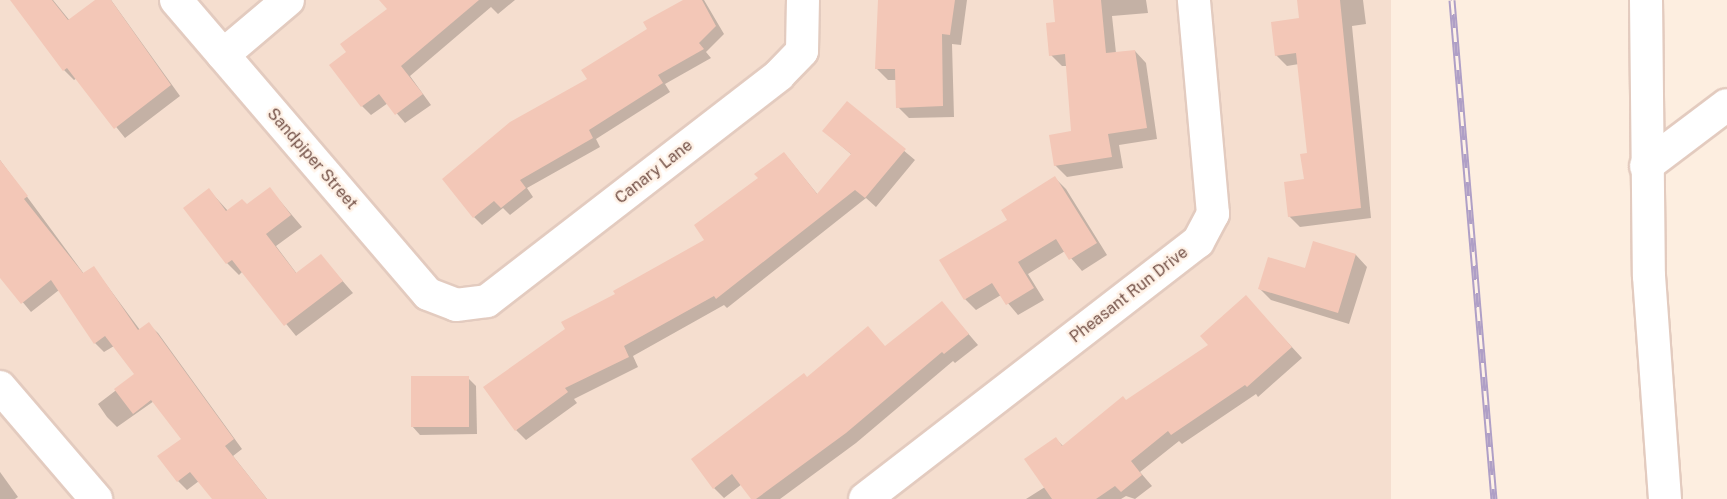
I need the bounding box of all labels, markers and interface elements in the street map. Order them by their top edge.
street label: Sandpiper Street [263,105,361,213]
street label: Canary Lane [612,136,696,208]
street label: Pheasant Run Drive [1066,243,1192,347]

